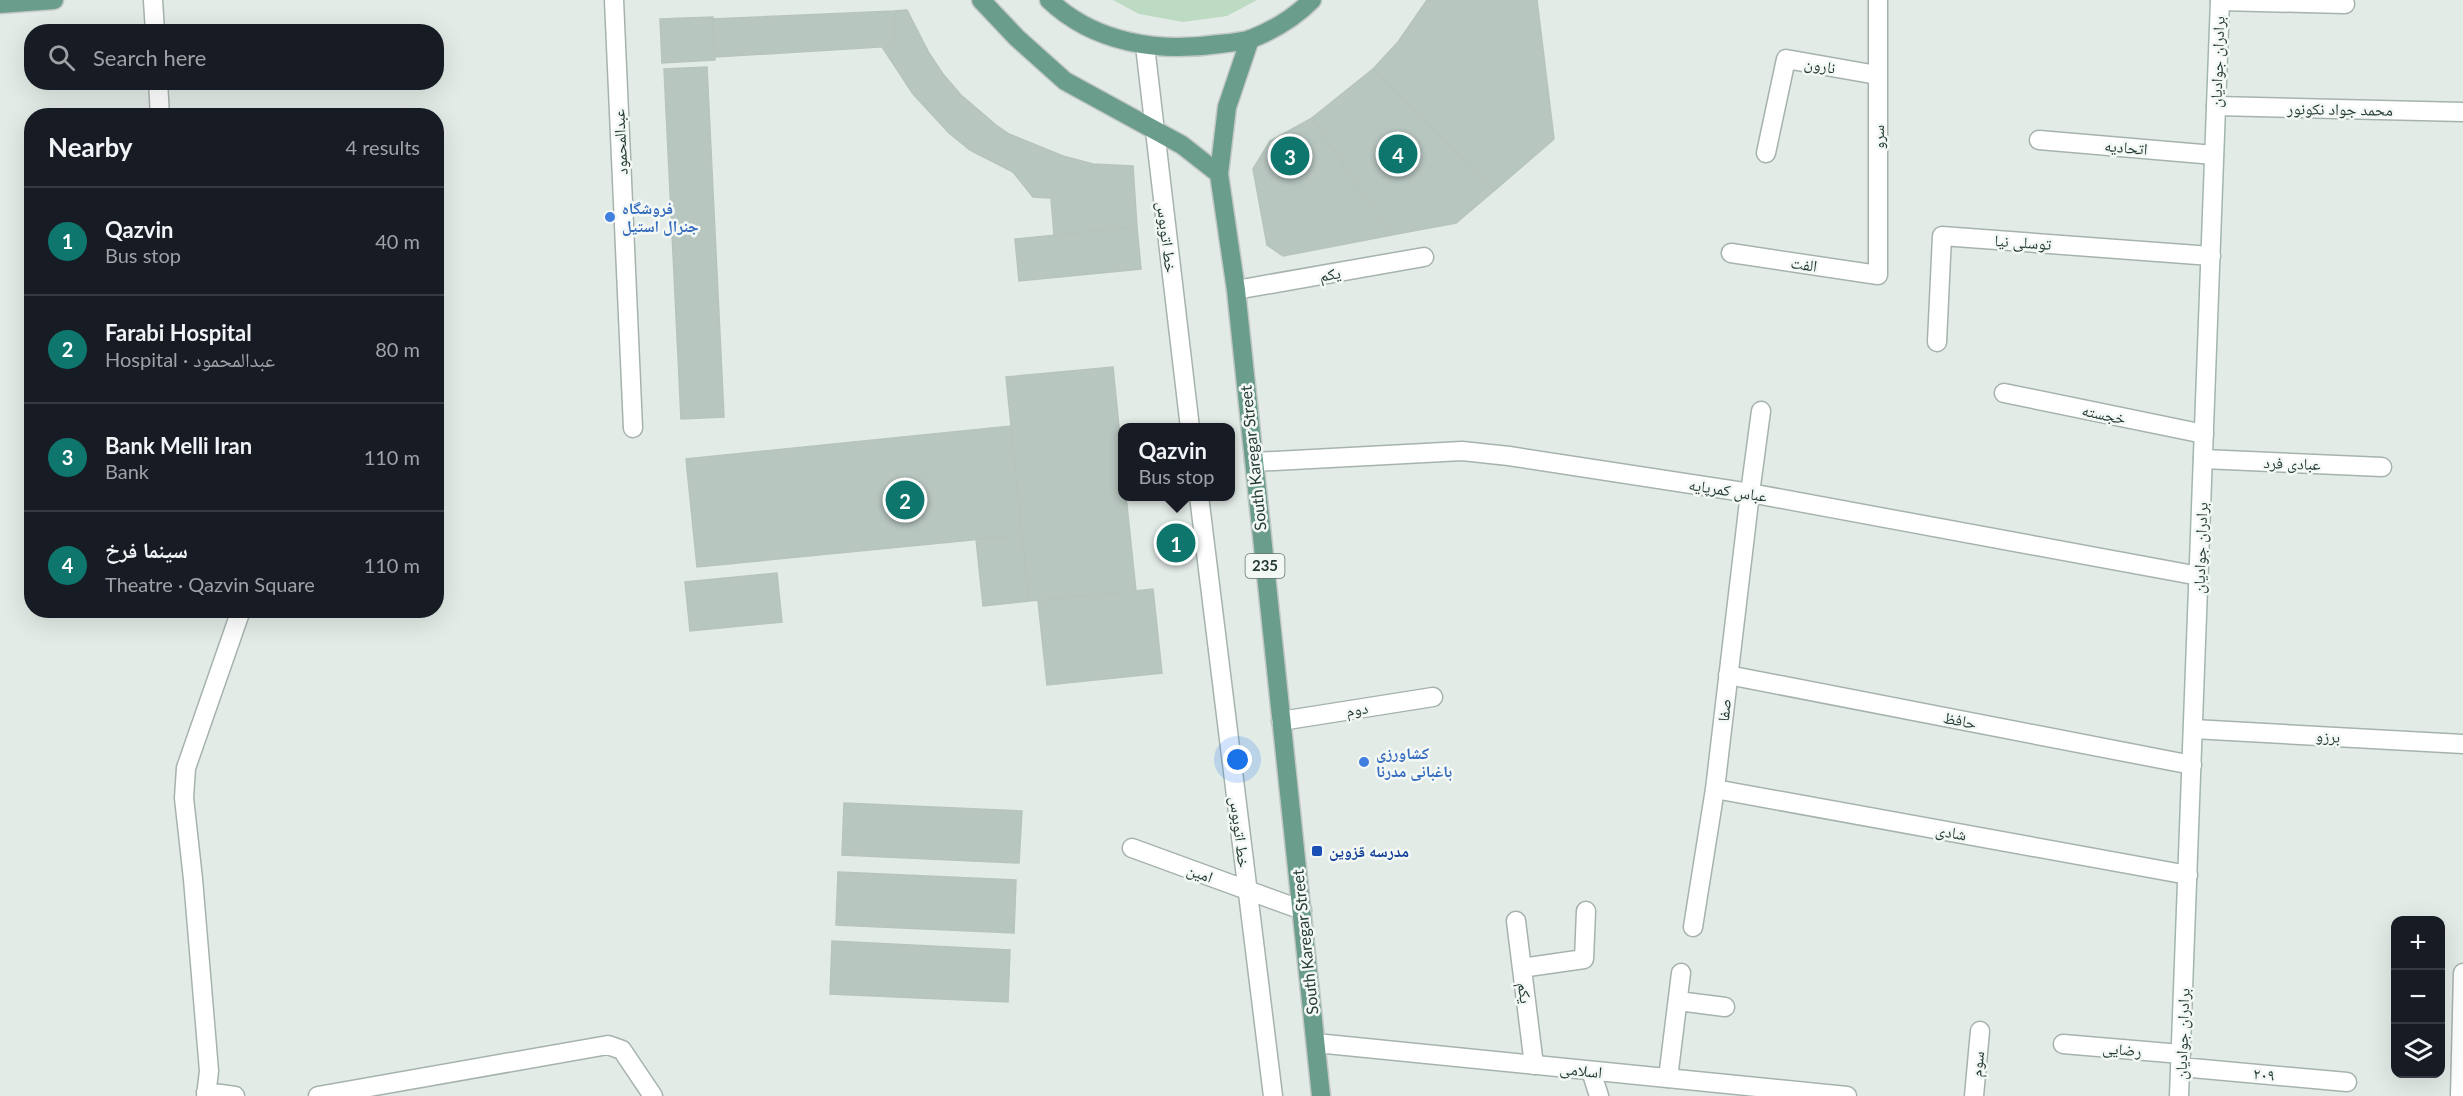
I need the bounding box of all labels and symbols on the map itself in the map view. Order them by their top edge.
street label: برادران جوادیان [2205,16,2230,108]
street label: نارون [1803,52,1837,79]
street label: محمد جواد نکونور [2286,98,2393,120]
street label: عبدالمحمود [608,109,632,175]
street label: سرو [1868,125,1888,149]
pin: 4 [1378,132,1418,176]
pin: 3 [1270,134,1310,178]
street label: اتحادیه [2104,135,2148,158]
place label: فروشگاه جنرال استیل [622,198,699,236]
street label: خط اتوبوس [1152,200,1181,274]
marker: فروشگاه جنرال استیل [603,210,617,224]
street label: توسلی نیا [1994,230,2052,255]
street label: الفت [1790,252,1818,275]
street label: یکم [1318,262,1342,287]
street label: South Karegar Street [1235,384,1270,532]
street label: خجسته [2080,400,2128,428]
street label: عبادی فرد [2263,452,2321,475]
street label: عباس کمرپایه [1687,474,1769,507]
pin: 2 [886,478,924,522]
street label: برادران جوادیان [2188,502,2213,594]
pin: 1 [1156,520,1196,566]
road number: 235 [1246,554,1284,578]
street label: دوم [1345,697,1370,722]
street label: صفا [1713,698,1734,722]
street label: حافظ [1942,707,1978,732]
street label: برزو [2315,725,2341,747]
place label: کشاورزی باغبانی مدرنا [1376,743,1452,781]
your location [1223,745,1252,774]
marker: کشاورزی باغبانی مدرنا [1357,755,1371,769]
street label: خط اتوبوس [1225,795,1254,869]
street label: شادی [1934,819,1968,846]
place label: مدرسه قزوین [1329,841,1409,861]
marker: مدرسه قزوین [1310,844,1324,858]
street label: امین [1184,859,1216,888]
street label: South Karegar Street [1287,868,1322,1016]
street label: یکم [1513,981,1536,1005]
street label: برادران جوادیان [2170,988,2195,1080]
street label: رضایی [2101,1037,2142,1062]
street label: سوم [1966,1050,1989,1078]
street label: اسلامی [1559,1058,1603,1083]
street label: ۲۰۹ [2252,1063,2276,1084]

